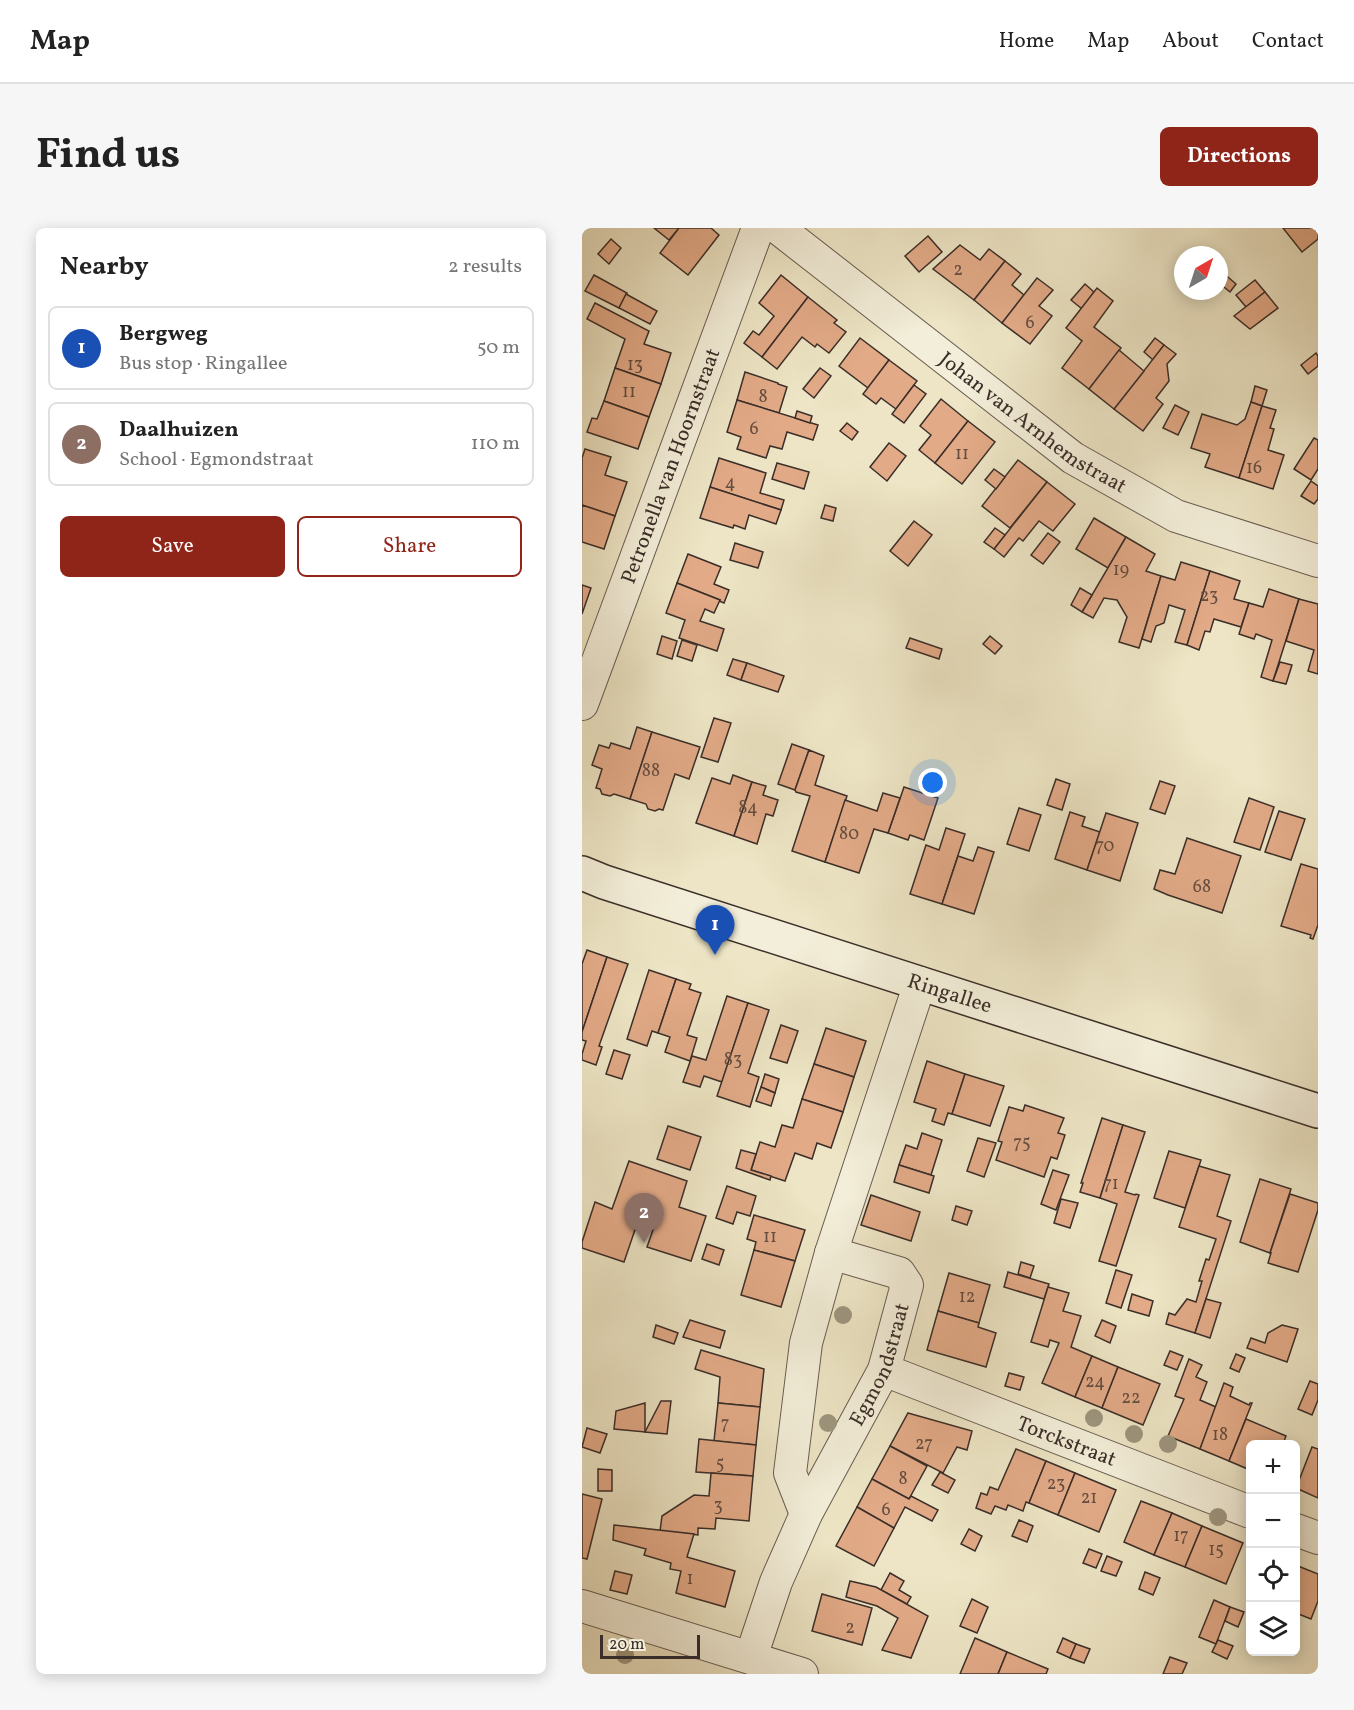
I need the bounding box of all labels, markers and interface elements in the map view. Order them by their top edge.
text: Map [30,22,90,61]
text: Home [999,27,1054,56]
text: Map [1087,27,1129,56]
text: About [1162,27,1219,56]
text: Contact [1252,27,1324,56]
text: Find us [36,127,180,186]
button: Directions [1160,127,1318,186]
north arrow [1174,246,1228,300]
text: Nearby [60,249,149,285]
text: 2 results [448,253,522,281]
house number: 2 [953,258,963,283]
house number: 6 [1025,311,1035,336]
text: Bergweg [119,319,208,350]
text: 1 [77,334,86,362]
text: 50 m [477,334,520,362]
street label: Petronella van Hoornstraat [615,344,728,588]
street label: Johan van Arnhemstraat [932,346,1132,501]
text: Bus stop · Ringallee [119,350,287,378]
house number: 13 [627,353,643,378]
house number: 11 [622,380,636,405]
house number: 8 [758,385,768,410]
text: Daalhuizen [119,415,239,446]
house number: 6 [749,417,759,442]
text: 2 [76,430,87,458]
text: 110 m [471,430,520,458]
house number: 11 [955,442,969,467]
text: School · Egmondstraat [119,446,314,474]
house number: 16 [1246,456,1262,481]
house number: 4 [725,471,735,496]
button: Save [60,516,285,577]
button: Share [297,516,522,577]
house number: 19 [1113,558,1129,583]
house number: 23 [1200,584,1218,609]
house number: 88 [642,759,660,784]
your location [918,768,947,797]
house number: 84 [738,796,758,821]
house number: 80 [839,822,859,847]
house number: 70 [1096,834,1115,859]
house number: 68 [1193,875,1211,900]
pin: 1 [696,906,734,955]
street label: Ringallee [904,967,995,1021]
house number: 83 [724,1048,742,1073]
house number: 75 [1013,1131,1031,1156]
house number: 71 [1103,1172,1119,1197]
pin: 2 [624,1194,664,1243]
house number: 11 [763,1225,777,1250]
house number: 12 [959,1285,975,1310]
street label: Egmondstraat [843,1300,918,1432]
house number: 24 [1085,1370,1105,1395]
house number: 22 [1121,1386,1141,1411]
street label: Torckstraat [1012,1410,1120,1475]
house number: 7 [721,1412,729,1437]
house number: 18 [1212,1423,1228,1448]
house number: 27 [915,1432,933,1457]
map controls [1246,1440,1300,1656]
button: + [1246,1440,1300,1494]
house number: 5 [716,1452,724,1477]
house number: 8 [898,1467,908,1492]
house number: 23 [1047,1472,1065,1497]
house number: 21 [1081,1486,1097,1511]
house number: 3 [713,1494,723,1519]
button: − [1246,1494,1300,1548]
house number: 6 [881,1498,891,1523]
house number: 17 [1173,1524,1189,1549]
house number: 15 [1208,1538,1224,1563]
button: locate [1246,1548,1300,1602]
house number: 1 [687,1567,693,1592]
button: layers [1246,1602,1300,1656]
house number: 2 [845,1616,855,1641]
scale bar [600,1632,700,1660]
text: 20 m [609,1634,644,1656]

